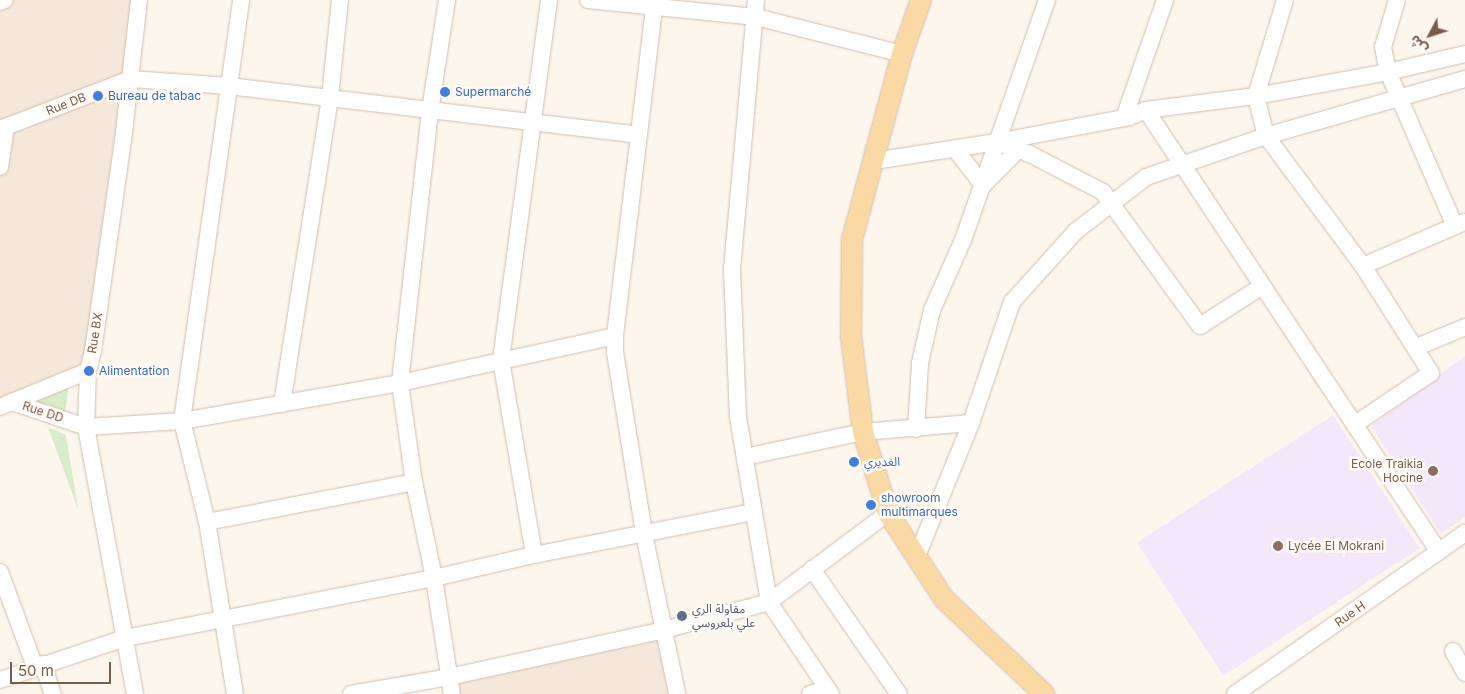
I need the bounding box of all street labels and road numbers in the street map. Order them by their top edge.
street label: Rue DB [44,90,88,118]
street label: Rue BX [85,312,105,354]
street label: Rue DD [21,399,65,425]
street label: Rue H [1332,598,1368,630]

